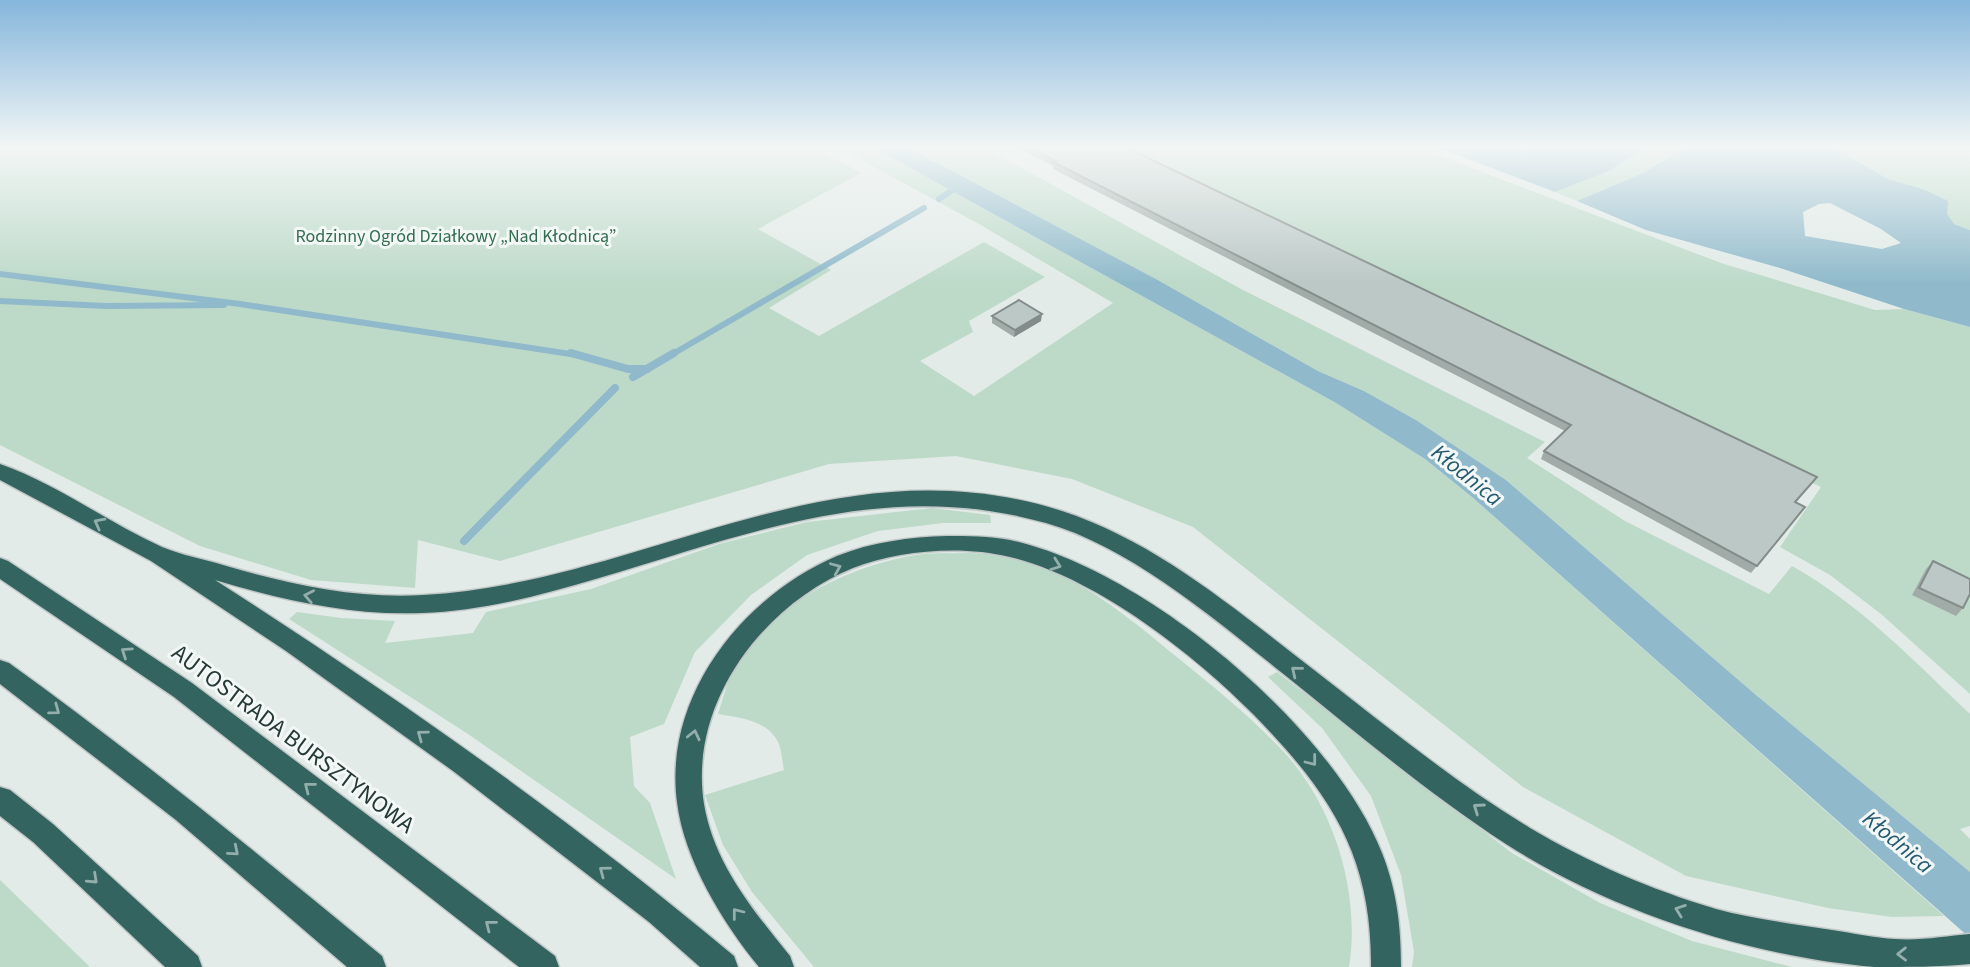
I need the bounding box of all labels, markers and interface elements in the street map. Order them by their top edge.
park label: Rodzinny Ogród Działkowy „Nad Kłodnicą” [296,224,616,249]
water label: Kłodnica [1424,436,1510,514]
one-way arrow [93,518,106,531]
one-way arrow [1050,557,1062,571]
one-way arrow [828,562,841,576]
one-way arrow [303,589,315,604]
street label: AUTOSTRADA BURSZTYNOWA [164,636,422,842]
one-way arrow [121,648,134,660]
one-way arrow [1292,667,1305,679]
one-way arrow [47,702,60,714]
one-way arrow [686,729,701,741]
one-way arrow [417,731,430,743]
one-way arrow [1303,754,1316,766]
one-way arrow [304,782,317,795]
water label: Kłodnica [1856,803,1940,881]
one-way arrow [1473,804,1486,816]
one-way arrow [225,843,238,855]
one-way arrow [599,866,612,879]
one-way arrow [85,871,98,884]
one-way arrow [1674,905,1686,919]
one-way arrow [733,909,745,922]
one-way arrow [485,921,497,934]
one-way arrow [1896,946,1907,962]

